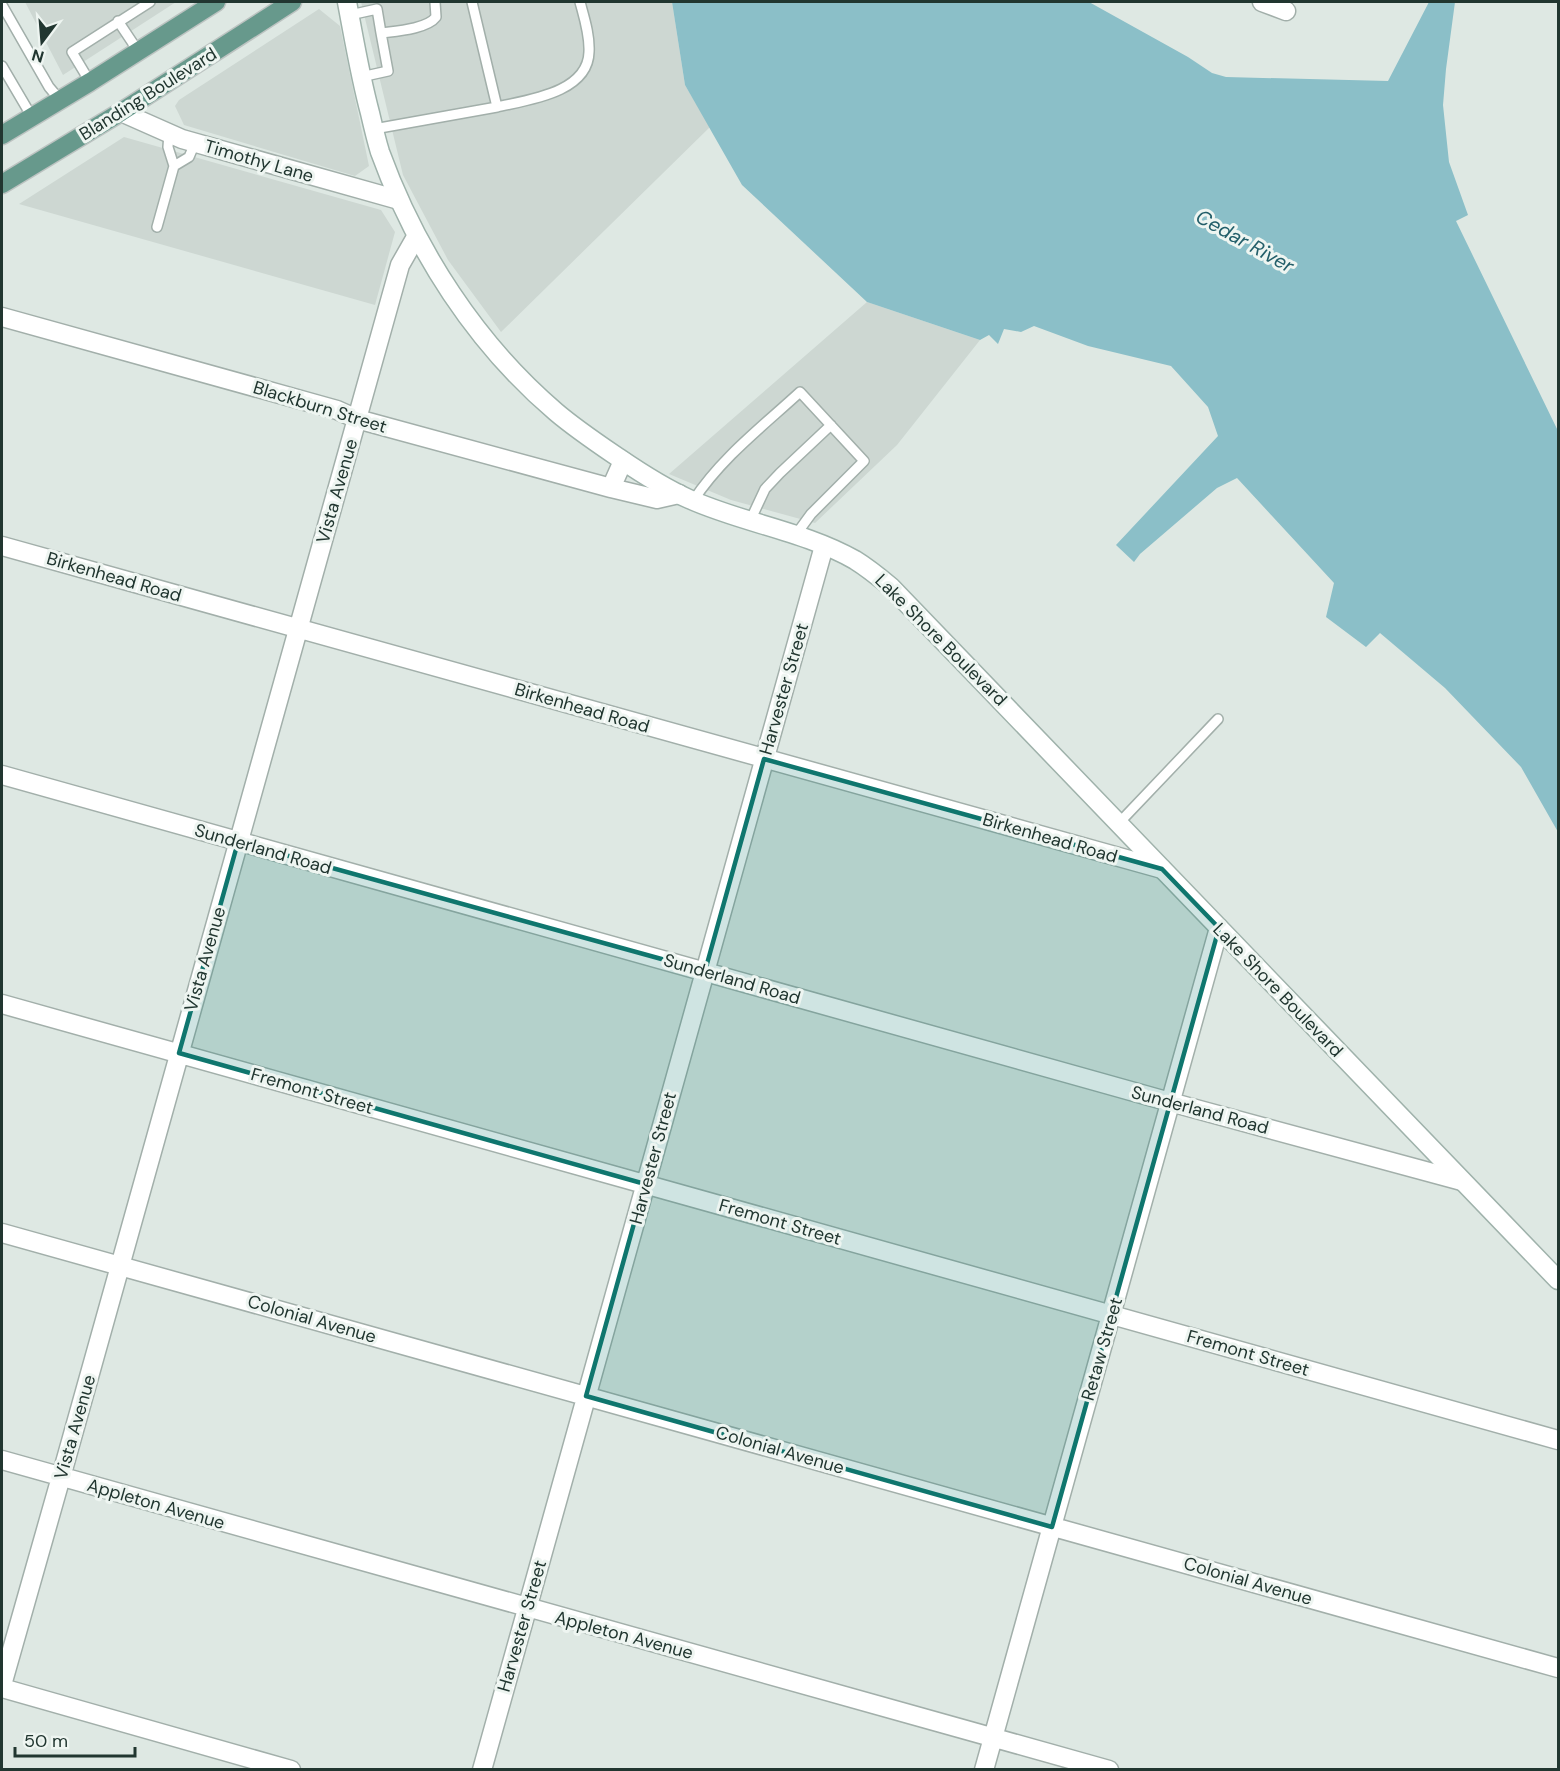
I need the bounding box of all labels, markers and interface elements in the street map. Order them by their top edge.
north arrow [12,12,72,72]
street label: Blanding Boulevard [75,42,221,146]
text: N [29,44,47,68]
street label: Timothy Lane [202,134,316,188]
water label: Cedar River [1191,203,1299,279]
street label: Blackburn Street [250,375,390,439]
street label: Vista Avenue [311,436,363,546]
street label: Birkenhead Road [44,546,184,608]
street label: Lake Shore Boulevard [870,569,1012,711]
street label: Harvester Street [754,620,814,758]
street label: Birkenhead Road [512,677,652,739]
street label: Birkenhead Road [980,807,1120,869]
street label: Sunderland Road [192,818,334,880]
street label: Vista Avenue [179,904,231,1014]
street label: Lake Shore Boulevard [1208,918,1348,1062]
street label: Sunderland Road [661,948,803,1010]
street label: Fremont Street [248,1062,376,1120]
street label: Sunderland Road [1129,1080,1271,1140]
street label: Harvester Street [624,1089,682,1227]
street label: Fremont Street [716,1193,844,1251]
street label: Colonial Avenue [245,1289,379,1349]
street label: Retaw Street [1076,1295,1128,1403]
street label: Fremont Street [1184,1324,1312,1382]
street label: Vista Avenue [49,1372,101,1482]
street label: Colonial Avenue [713,1420,847,1480]
street label: Appleton Avenue [84,1473,228,1535]
street label: Colonial Avenue [1181,1551,1315,1611]
street label: Harvester Street [492,1557,552,1695]
street label: Appleton Avenue [552,1605,696,1665]
scale bar [15,1720,135,1758]
text: 50 m [24,1729,68,1753]

